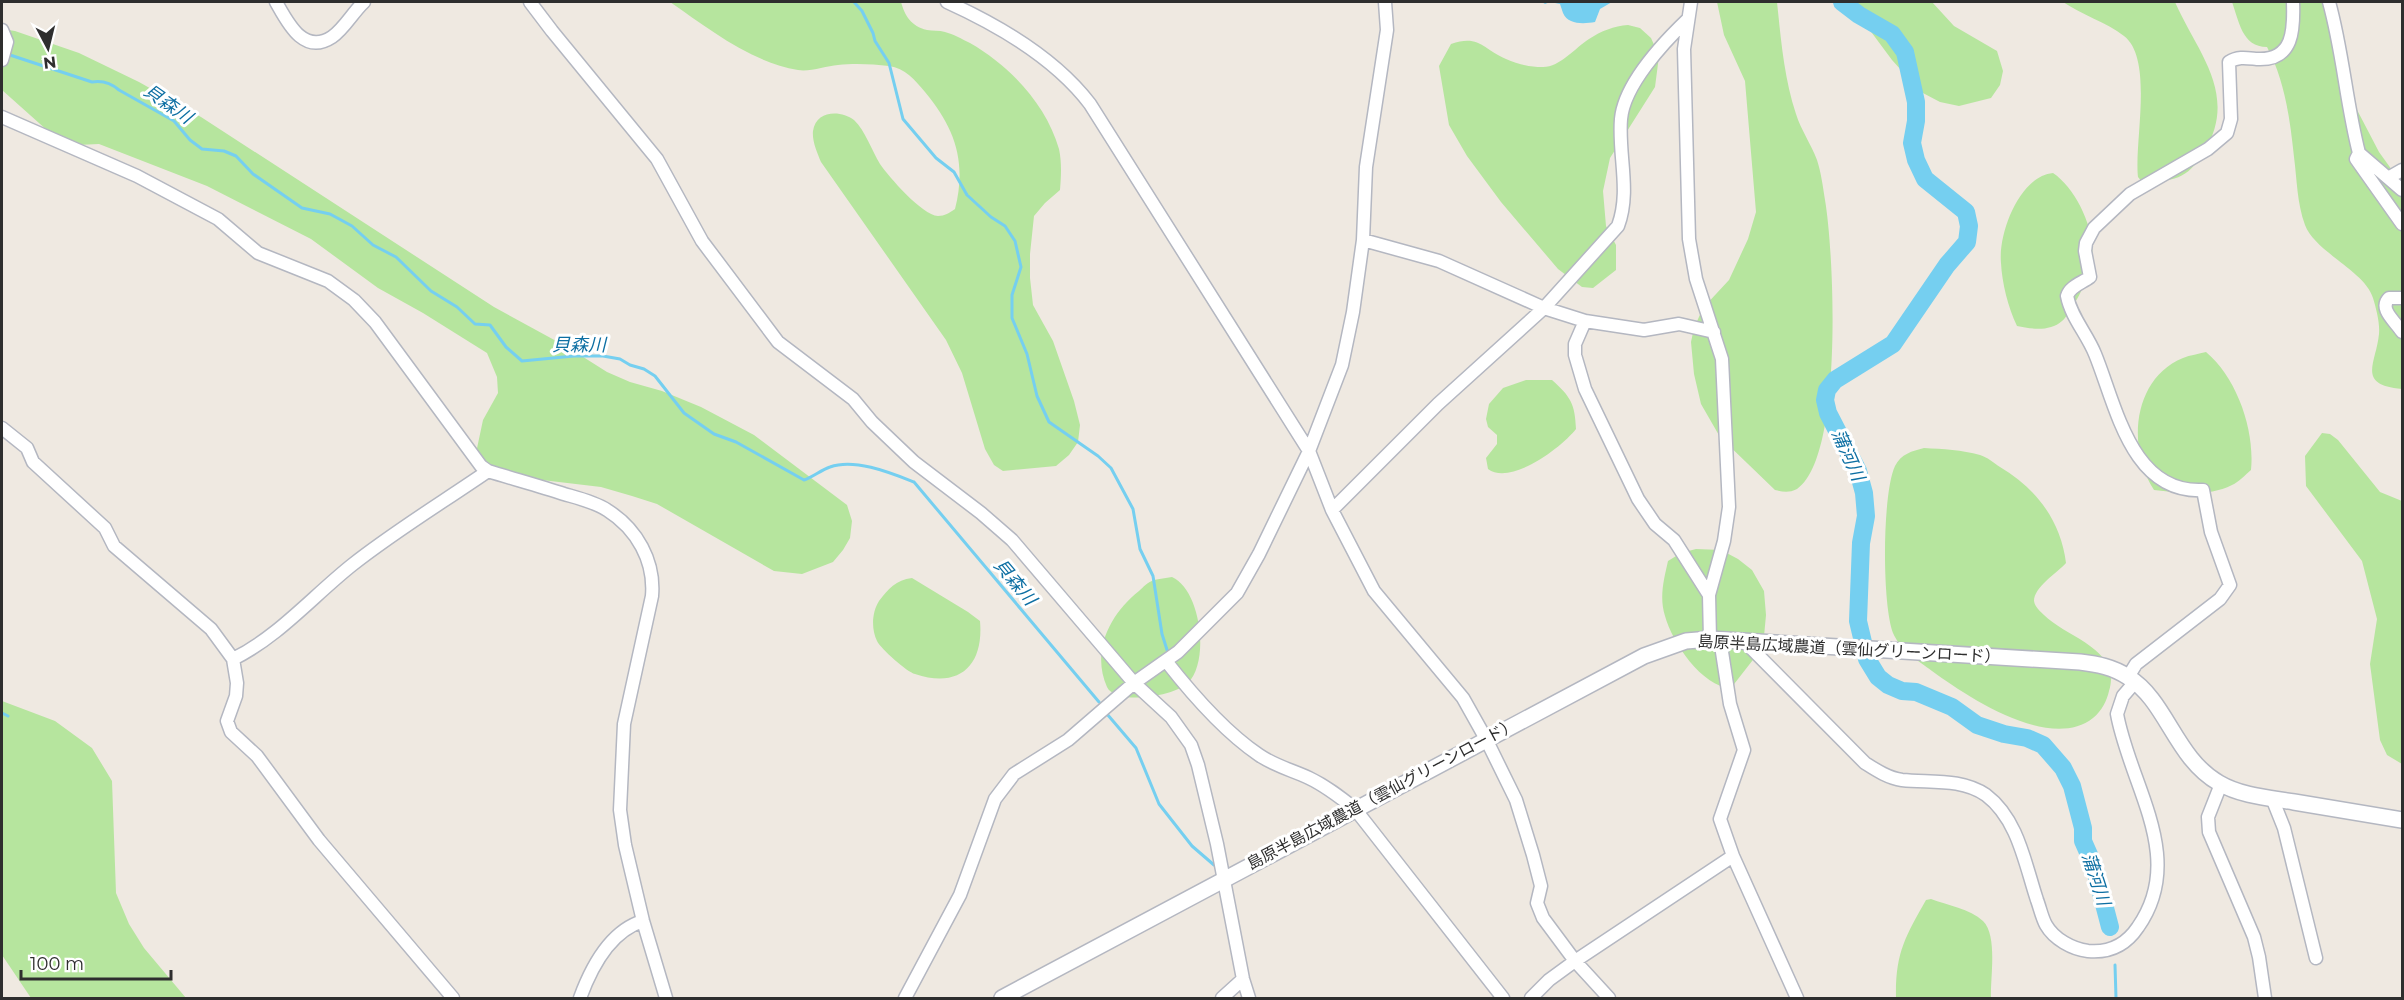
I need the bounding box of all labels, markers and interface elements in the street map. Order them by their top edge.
north arrow [18,18,78,78]
text: N [42,52,57,73]
water label: 貝森川 [140,80,198,130]
water label: 貝森川 [552,334,608,356]
water label: 蒲河川 [1827,426,1870,486]
water label: 貝森川 [989,554,1042,611]
street label: 島原半島広域農道（雲仙グリーンロード） [1697,632,2001,666]
street label: 島原半島広域農道（雲仙グリーンロード） [1244,714,1520,874]
water label: 蒲河川 [2077,850,2115,910]
scale bar [21,943,171,981]
text: 100 m [30,953,84,975]

